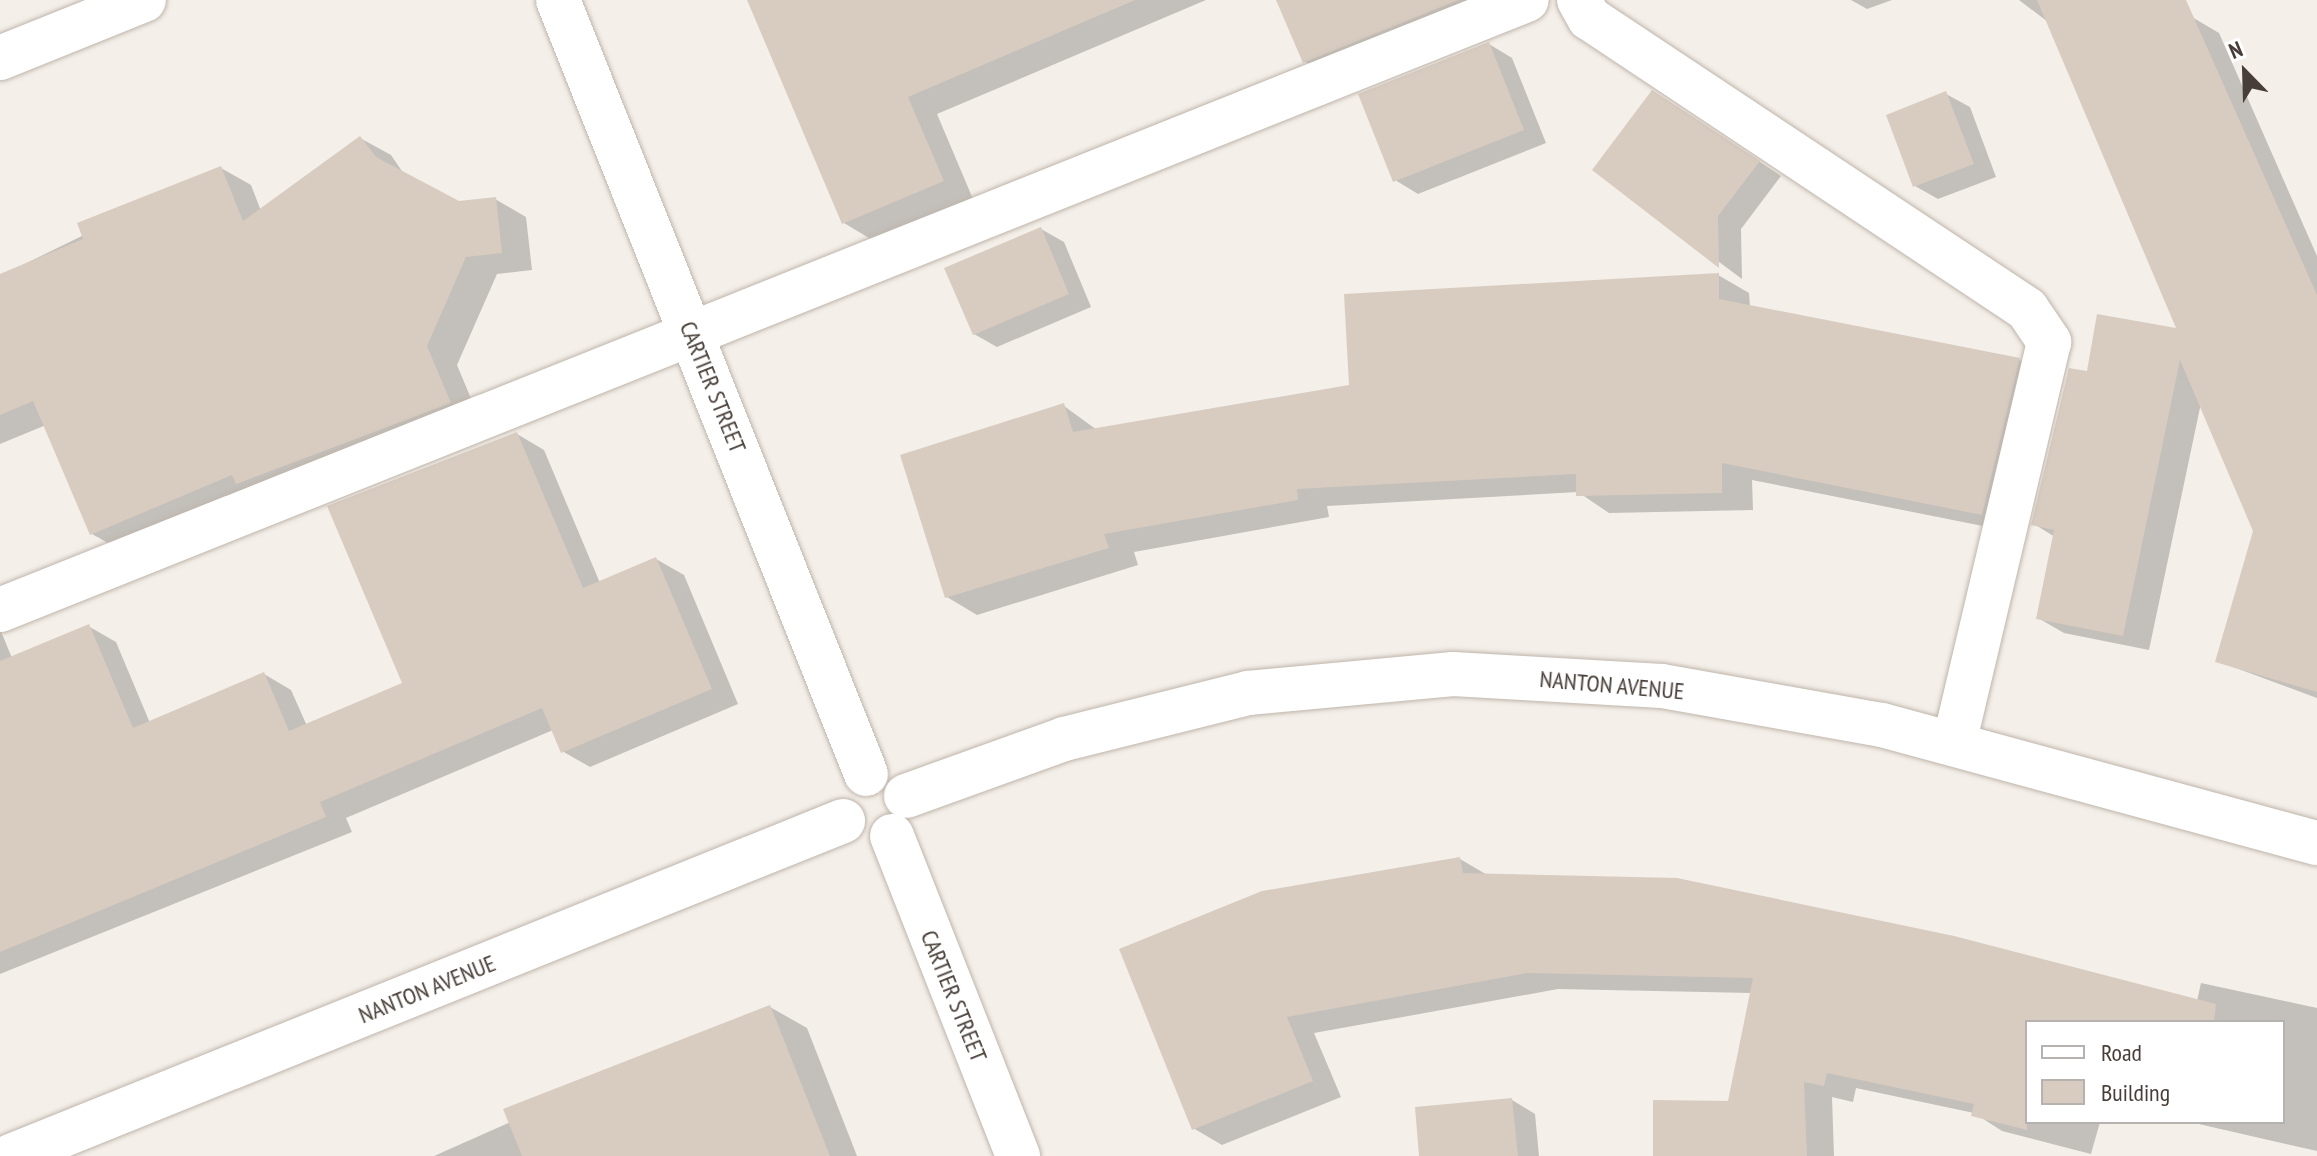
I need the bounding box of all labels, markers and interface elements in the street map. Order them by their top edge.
north arrow [2205,32,2285,112]
text: N [2225,35,2247,65]
street label: CARTIER STREET [674,317,752,457]
street label: NANTON AVENUE [1538,664,1686,706]
street label: CARTIER STREET [915,926,993,1066]
street label: NANTON AVENUE [354,948,500,1030]
legend [2025,1020,2285,1124]
text: Road [2101,1037,2142,1068]
text: Building [2101,1077,2170,1108]

